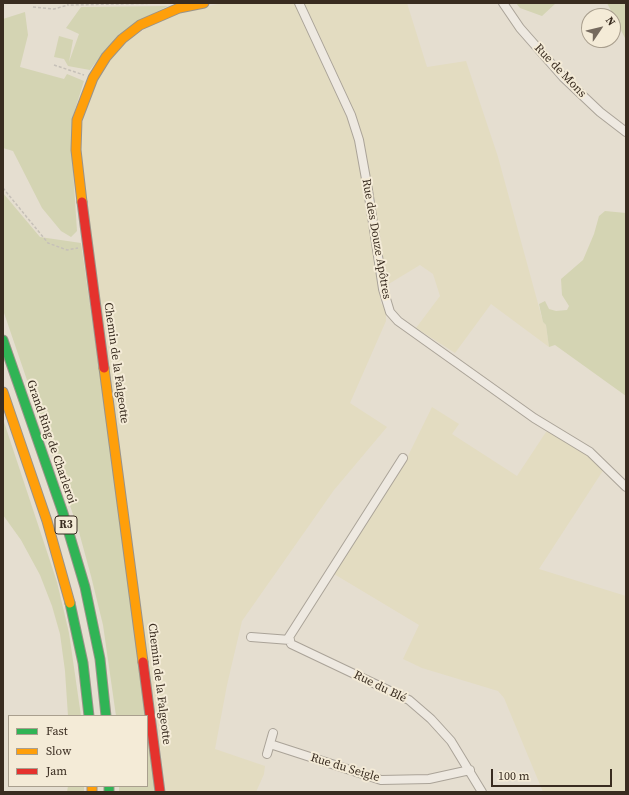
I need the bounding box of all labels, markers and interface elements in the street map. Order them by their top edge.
north arrow [581,8,621,48]
text: N [602,14,619,29]
street label: Rue de Mons [531,41,589,101]
street label: Rue des Douze Apôtres [358,178,394,300]
street label: Chemin de la Falgeotte [100,302,132,424]
street label: Grand Ring de Charleroi [23,378,79,506]
road number: R3 [55,516,77,534]
street label: Chemin de la Falgeotte [144,622,174,746]
street label: Rue du Blé [351,668,409,706]
legend [8,715,148,787]
text: Fast [46,723,68,739]
text: Slow [46,743,71,759]
street label: Rue du Seigle [309,751,381,785]
scale bar [493,761,614,787]
text: Jam [46,763,67,779]
text: 100 m [498,768,530,784]

